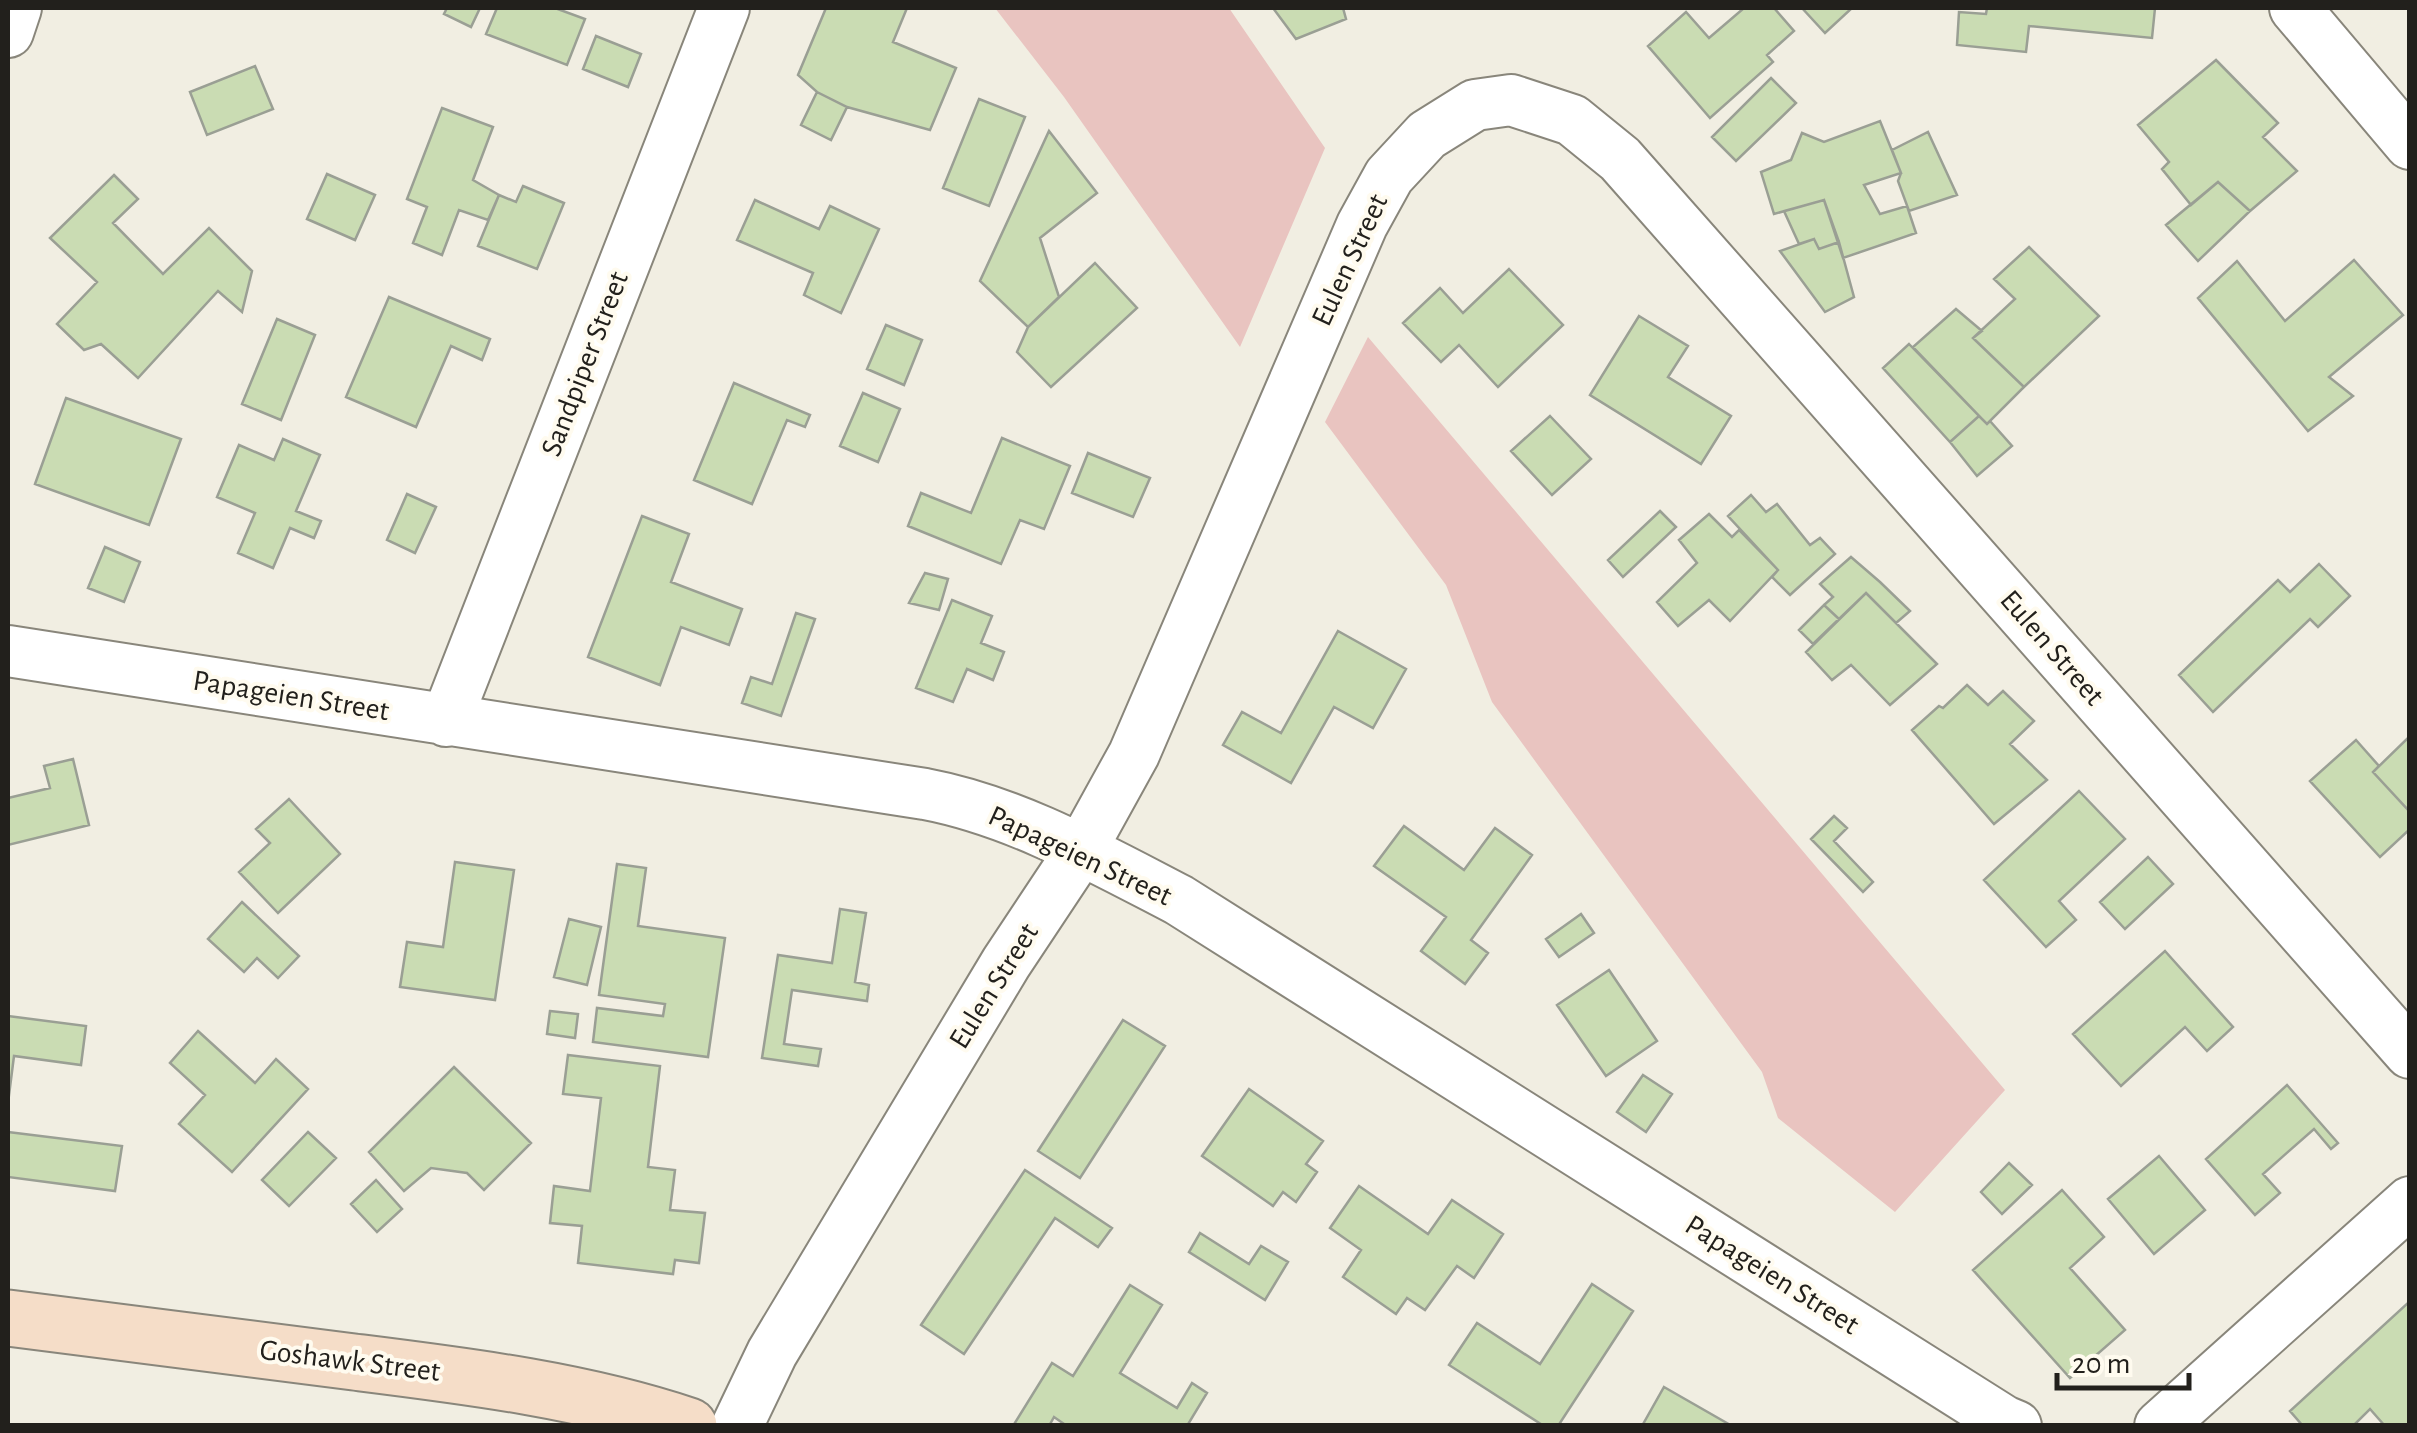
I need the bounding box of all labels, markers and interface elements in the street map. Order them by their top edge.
street label: Eulen Street [1307,189,1394,330]
street label: Sandpiper Street [536,267,634,460]
street label: Eulen Street [1994,585,2110,712]
street label: Papageien Street [191,666,392,726]
street label: Papageien Street [984,800,1177,912]
street label: Eulen Street [944,918,1044,1054]
street label: Papageien Street [1680,1210,1864,1341]
scale bar [2057,1328,2190,1390]
street label: Goshawk Street [258,1335,442,1387]
text: 20 m [2072,1349,2130,1379]

